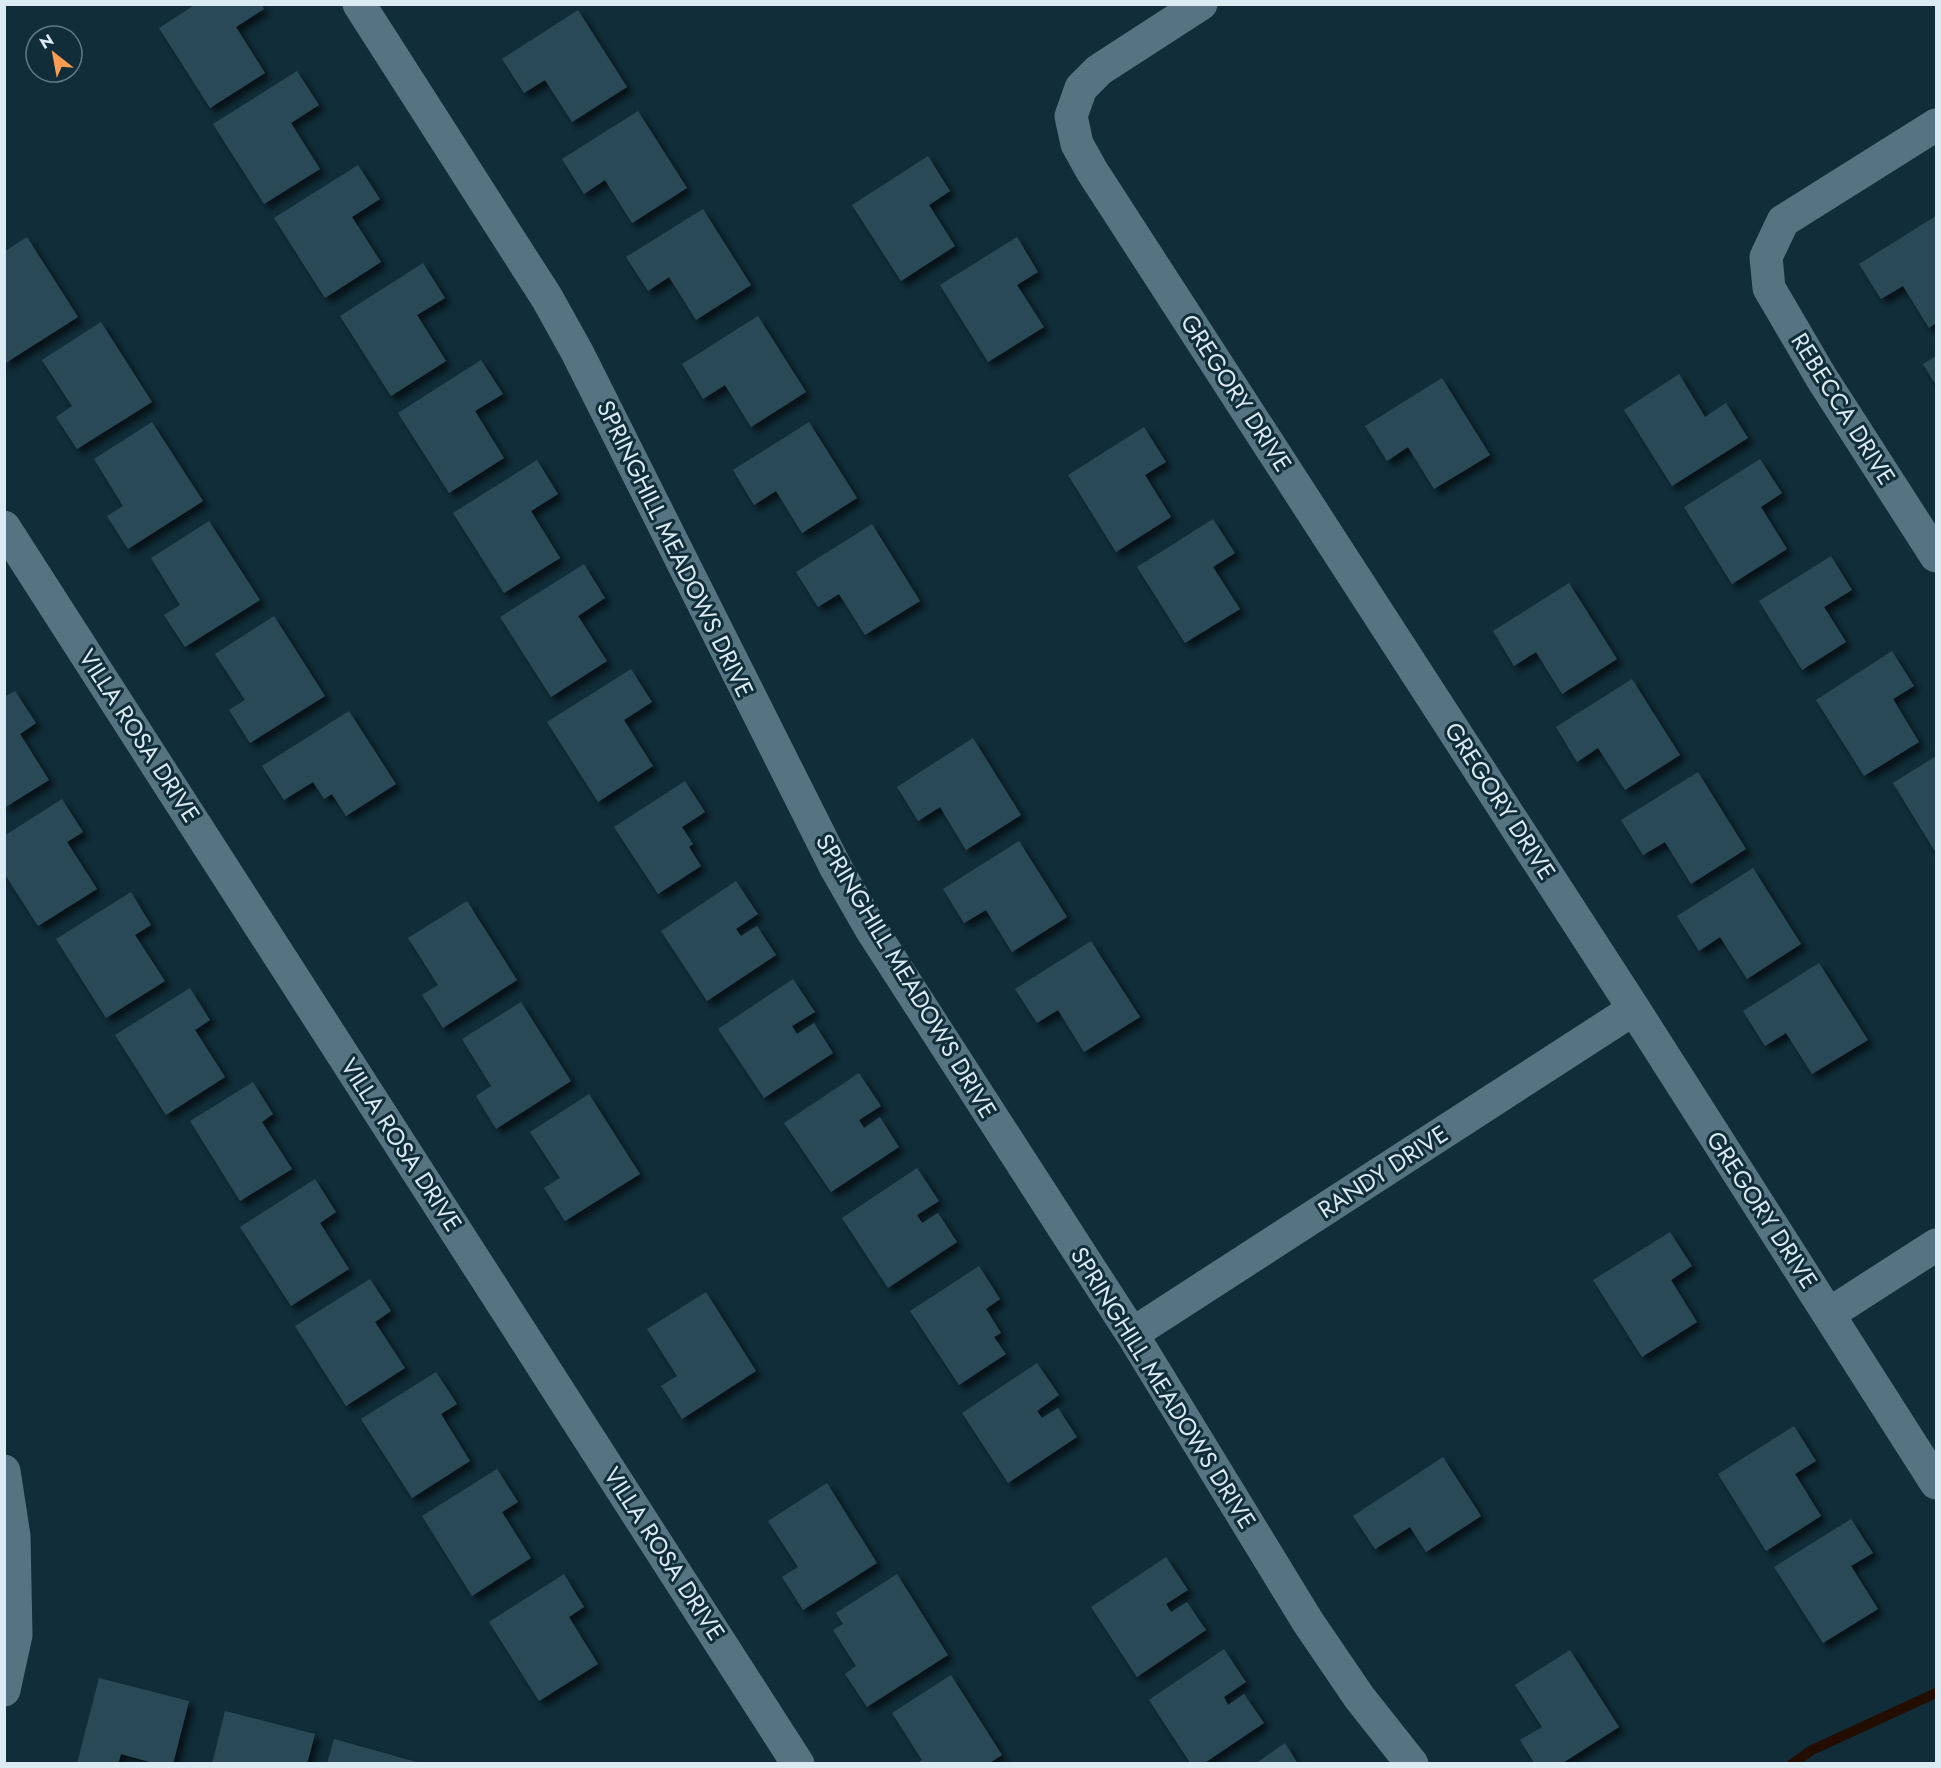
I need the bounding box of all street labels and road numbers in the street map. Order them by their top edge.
street label: GREGORY DRIVE [1172,307,1301,478]
street label: REBECCA DRIVE [1783,326,1904,492]
street label: SPRINGHILL MEADOWS DRIVE [588,394,763,703]
street label: VILLA ROSA DRIVE [70,642,209,829]
street label: GREGORY DRIVE [1436,715,1565,886]
street label: SPRINGHILL MEADOWS DRIVE [807,827,1006,1125]
street label: VILLA ROSA DRIVE [332,1051,471,1238]
street label: RANDY DRIVE [1311,1116,1455,1227]
street label: GREGORY DRIVE [1698,1124,1827,1295]
street label: SPRINGHILL MEADOWS DRIVE [1062,1240,1265,1535]
street label: VILLA ROSA DRIVE [595,1460,734,1647]

